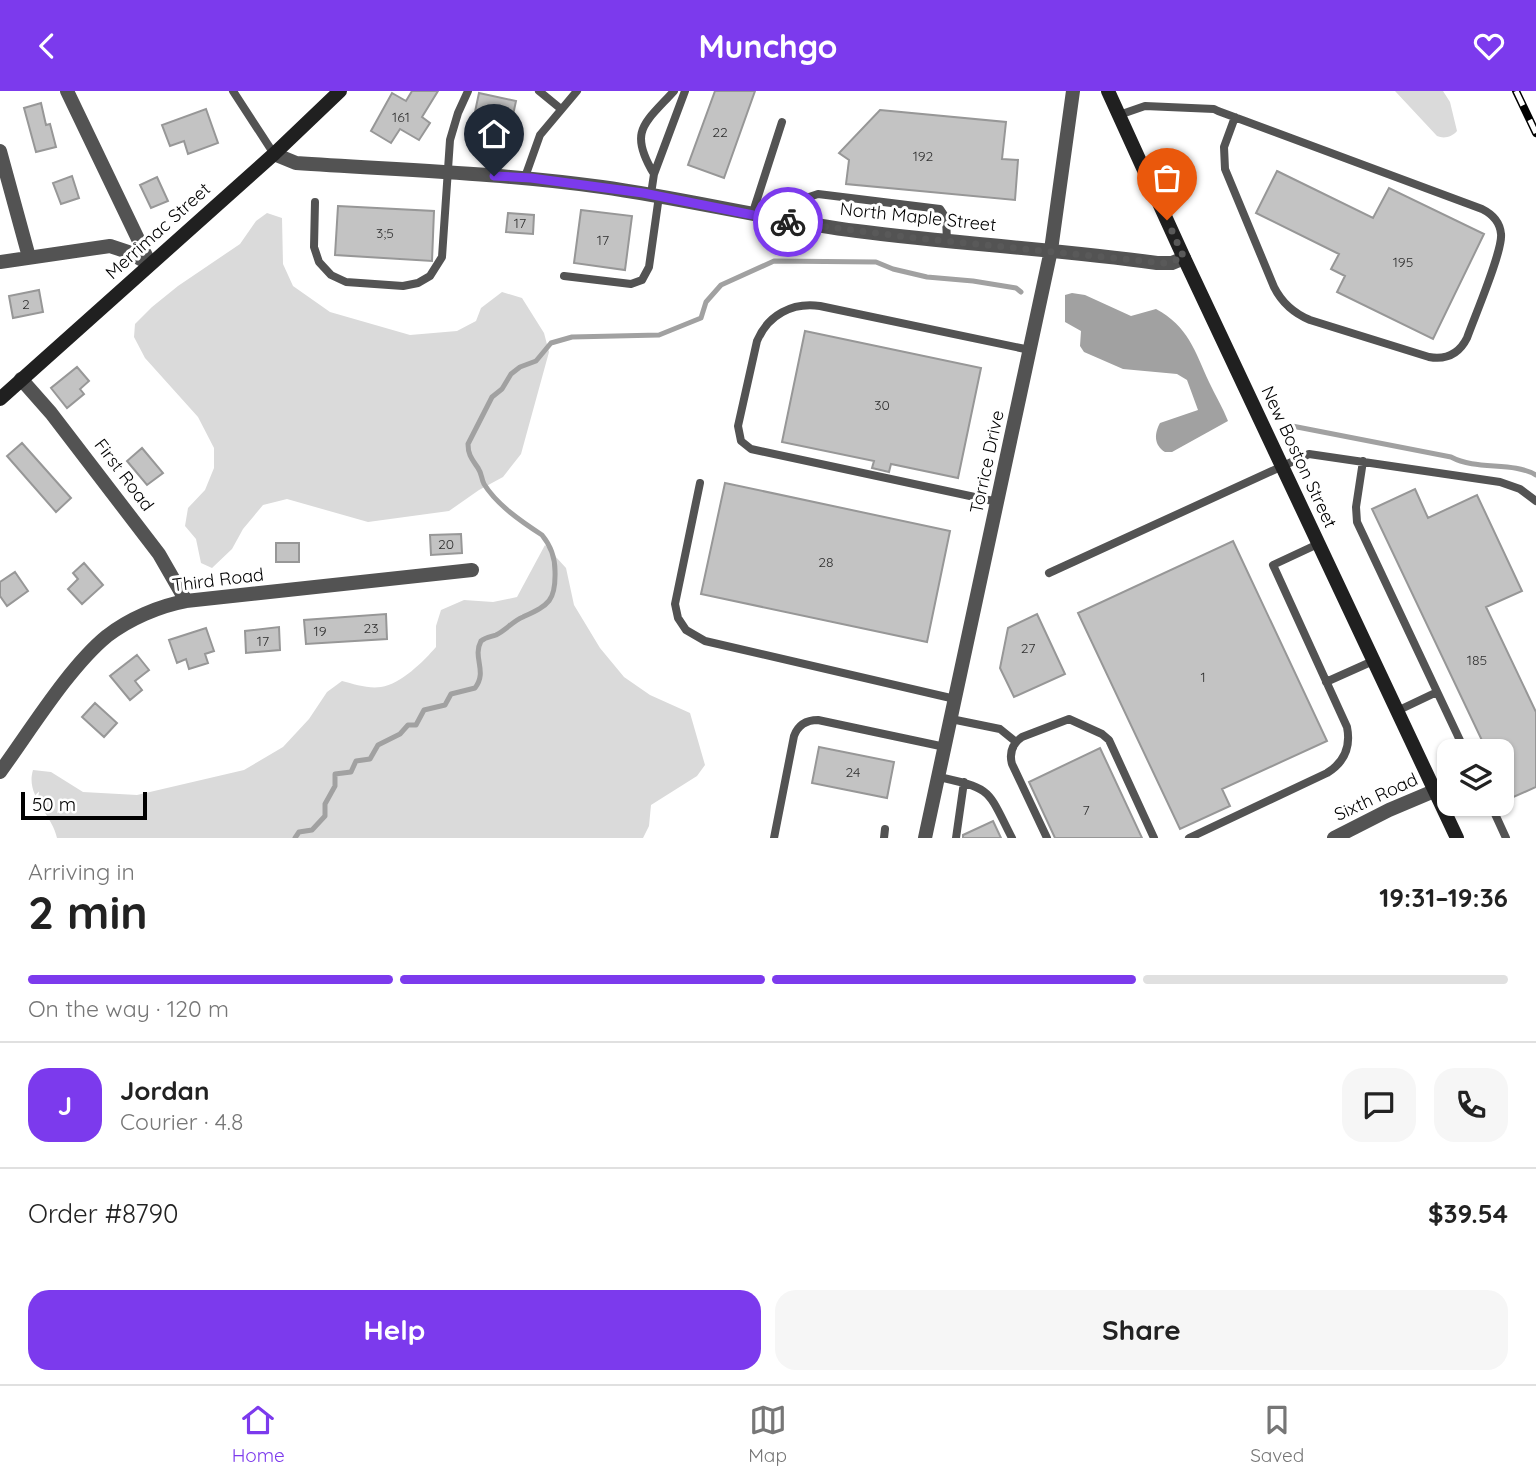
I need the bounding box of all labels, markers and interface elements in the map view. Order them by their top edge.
text: Munchgo [698,26,838,66]
icon: back [28,27,66,65]
icon: heart [1470,27,1508,65]
pin [464,104,524,176]
house number: 161 [392,108,410,126]
icon: home [475,115,513,153]
house number: 22 [712,123,728,141]
house number: 192 [913,147,934,165]
pin [1137,148,1197,220]
icon: bag [1148,159,1186,197]
street label: Merrimac Street [100,177,215,284]
courier [753,187,823,257]
street label: North Maple Street [839,197,997,236]
icon: bike [769,203,807,241]
house number: 17 [514,214,526,232]
house number: 3;5 [376,224,394,242]
house number: 17 [597,231,609,249]
house number: 195 [1393,253,1413,271]
house number: 2 [22,295,30,313]
street label: New Boston Street [1256,382,1342,531]
house number: 30 [874,396,890,414]
street label: Torrice Drive [964,408,1009,516]
street label: First Road [90,434,159,516]
house number: 20 [438,535,454,553]
house number: 28 [818,553,834,571]
street label: Third Road [171,562,265,597]
house number: 23 [363,619,379,637]
house number: 19 [314,622,327,640]
house number: 17 [257,632,269,650]
house number: 27 [1021,639,1035,657]
house number: 185 [1467,651,1487,669]
house number: 1 [1200,668,1206,686]
map controls [1437,739,1514,816]
button: layers [1437,739,1514,816]
house number: 24 [846,763,860,781]
street label: Sixth Road [1330,767,1421,826]
scale bar [21,789,147,821]
text: 50 m [32,792,76,816]
house number: 7 [1082,801,1090,819]
text: Arriving in [28,857,135,886]
text: 19:31–19:36 [1379,881,1508,914]
text: 2 min [28,883,148,941]
text: On the way · 120 m [28,994,229,1023]
button: chat [1342,1068,1416,1142]
button: phone [1434,1068,1508,1142]
text: Jordan [120,1074,209,1107]
text: J [58,1089,72,1122]
text: Courier · 4.8 [120,1107,243,1136]
text: Order #8790 [28,1197,179,1230]
text: $39.54 [1428,1197,1508,1230]
button: Help [28,1290,761,1370]
button: Share [775,1290,1508,1370]
tab: Home [232,1401,285,1467]
tab: Map [748,1401,787,1467]
tab: Saved [1250,1401,1304,1467]

